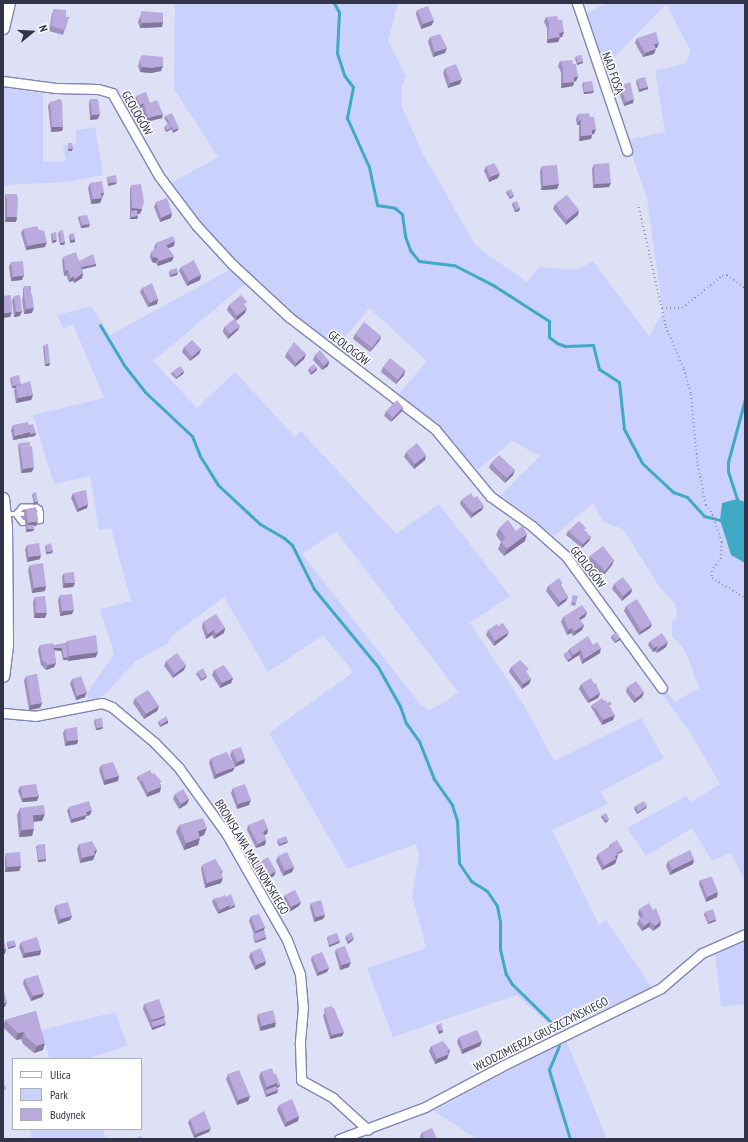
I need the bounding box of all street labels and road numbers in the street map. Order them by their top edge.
street label: NAD FOSĄ [599,50,627,96]
street label: GEOLOGÓW [119,88,155,138]
street label: GEOLOGÓW [325,327,373,369]
street label: GEOLOGÓW [567,543,609,591]
street label: BRONISŁAWA MALINOWSKIEGO [212,797,292,917]
street label: WŁODZIMIERZA GRUSZCZYŃSKIEGO [471,994,611,1074]

